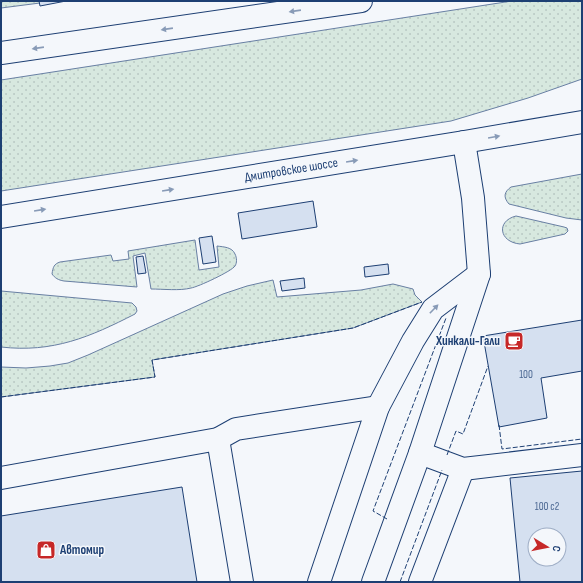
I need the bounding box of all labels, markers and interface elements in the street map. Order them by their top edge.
one-way arrow [289,8,301,14]
one-way arrow [160,26,173,32]
one-way arrow [32,45,44,51]
one-way arrow [488,134,500,140]
street label: Дмитровское шоссе [243,155,339,185]
one-way arrow [345,157,358,163]
one-way arrow [162,187,174,193]
one-way arrow [33,207,46,213]
one-way arrow [430,304,439,314]
cafe icon: Хинкали-Гали [503,330,525,352]
place label: Хинкали-Гали [435,333,500,349]
house number: 100 [519,368,533,381]
house number: 100 с2 [535,500,560,513]
north arrow [527,527,567,567]
shop icon: Автомир [35,539,57,561]
place label: Автомир [59,542,104,558]
text: С [549,545,563,553]

